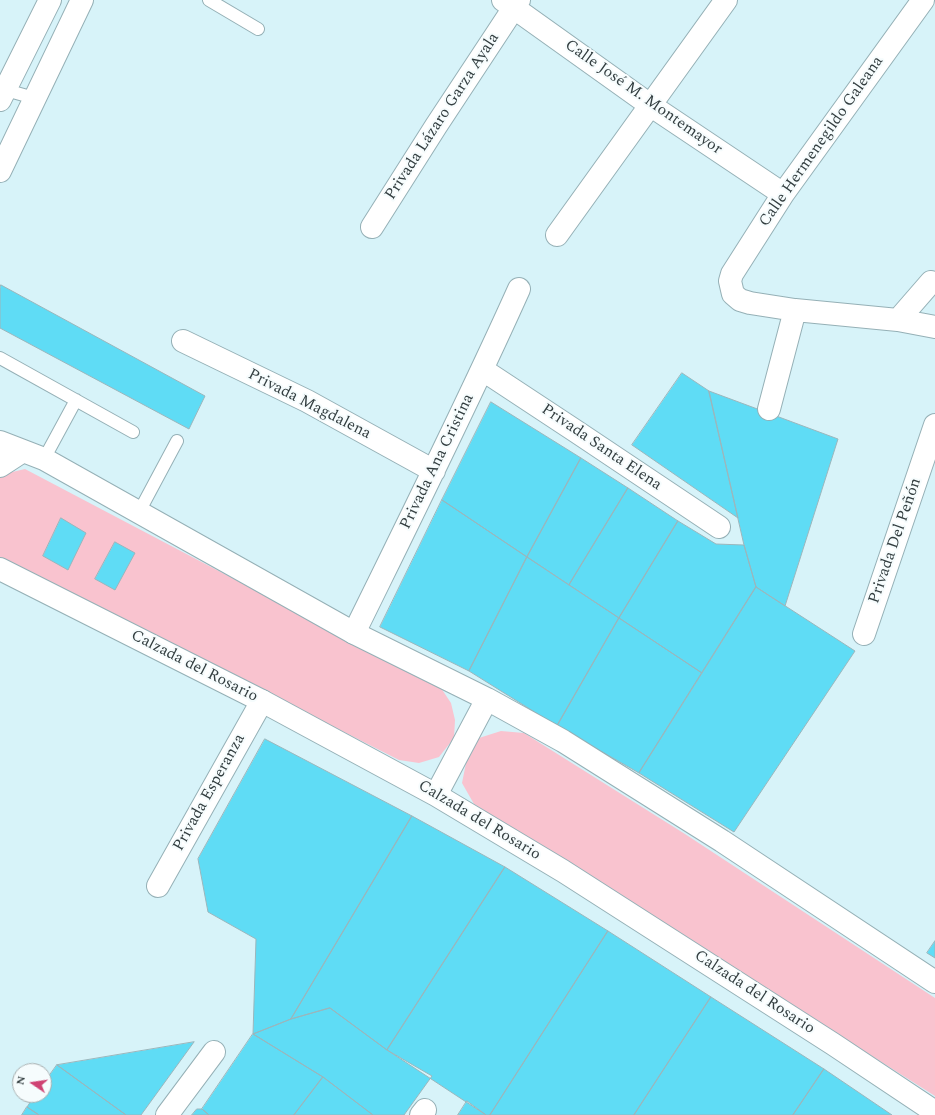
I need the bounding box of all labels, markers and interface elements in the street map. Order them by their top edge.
street label: Privada Lázaro Garza Ayala [382,30,504,204]
street label: Calle José M. Montemayor [561,36,725,160]
street label: Calle Hermenegildo Galeana [756,53,888,231]
street label: Privada Magdalena [244,366,374,444]
street label: Privada Ana Cristina [397,391,479,533]
street label: Privada Santa Elena [537,401,665,495]
street label: Privada Del Peñón [866,476,926,606]
street label: Calzada del Rosario [127,627,261,707]
street label: Privada Esperanza [170,731,250,855]
street label: Calzada del Rosario [414,777,544,865]
street label: Calzada del Rosario [690,947,818,1039]
north arrow [12,1063,52,1103]
text: N [12,1074,30,1087]

